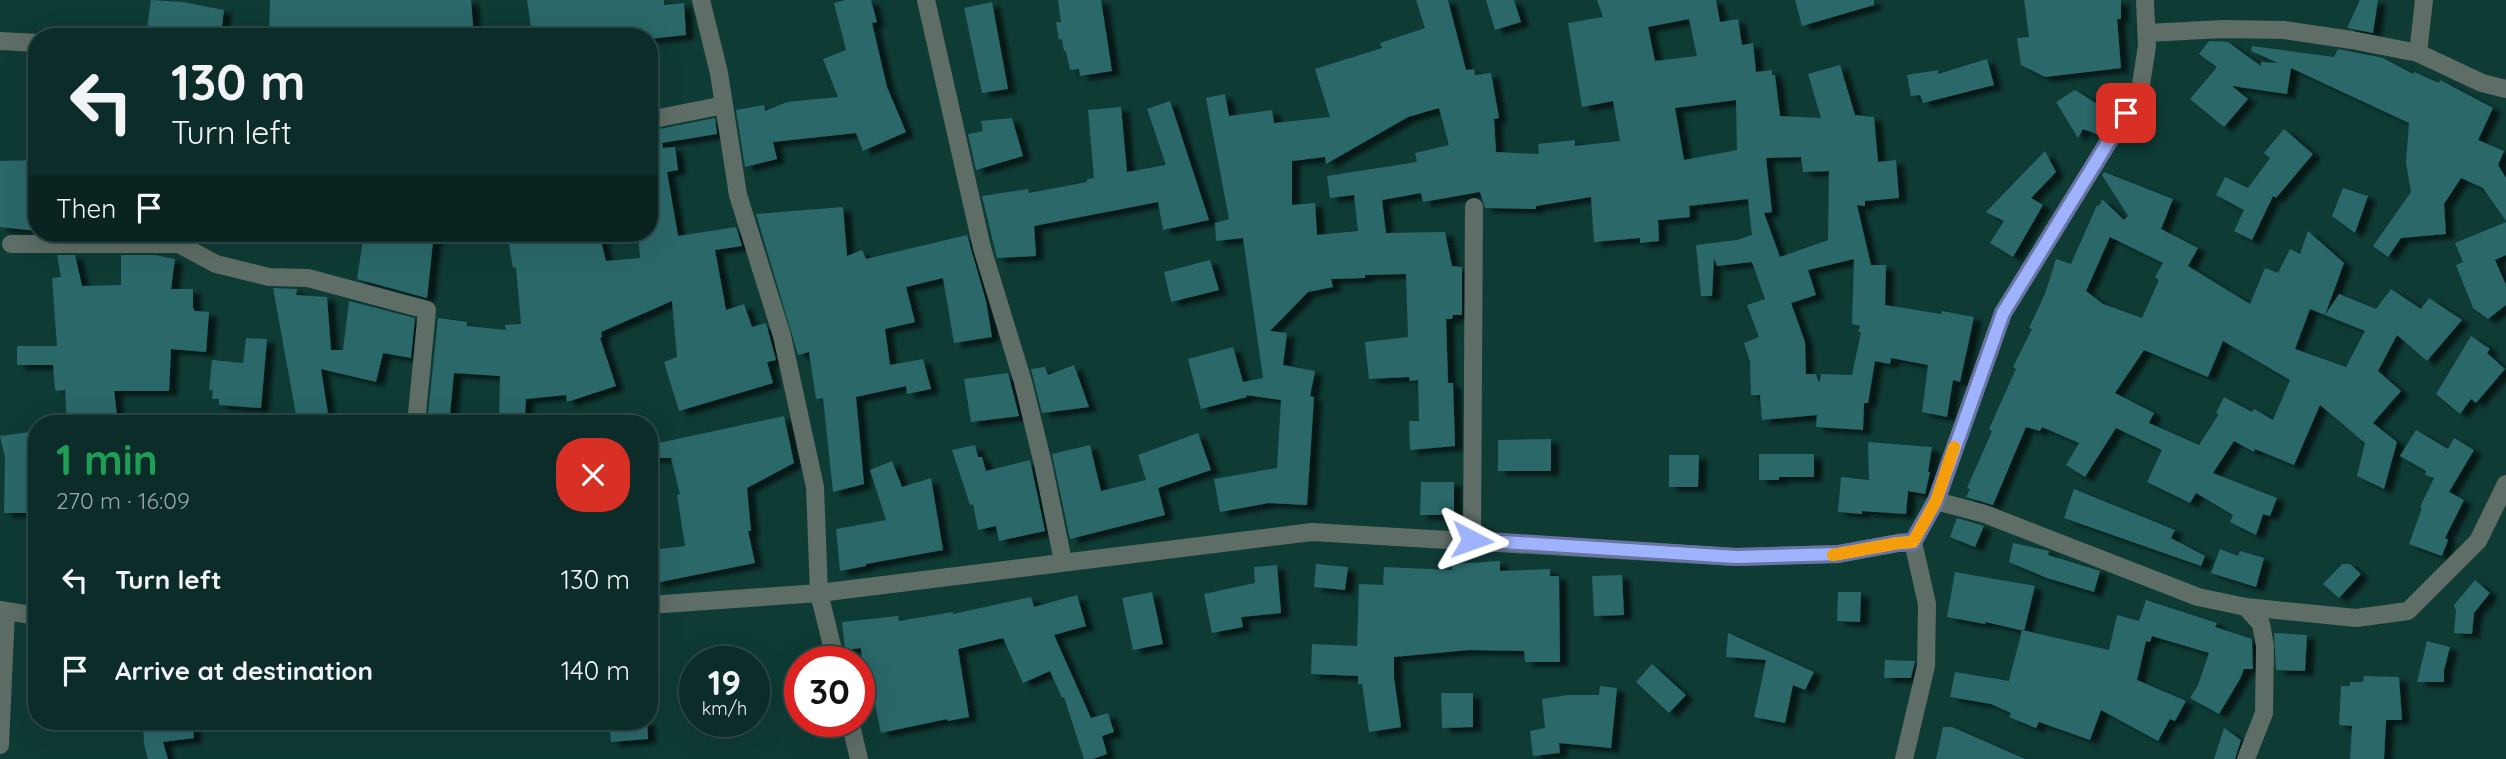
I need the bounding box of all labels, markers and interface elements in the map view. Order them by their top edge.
text: 130 m [171,51,305,112]
icon: left [56,56,147,147]
pin [2096,83,2156,143]
icon: arrive [2107,94,2145,132]
text: Turn left [171,112,292,152]
icon: arrive [130,189,168,227]
text: Then [56,192,116,225]
text: 1 min [56,433,158,486]
button: close [556,438,630,512]
text: 270 m · 16:09 [56,486,190,515]
position arrow [1435,503,1509,577]
icon: left [56,561,94,599]
text: Turn left [115,563,222,596]
text: 130 m [560,563,630,596]
speed limit sign: 30 [784,646,875,737]
icon: arrive [56,652,94,690]
text: Arrive at destination [115,654,373,687]
text: 140 m [561,654,630,687]
text: 19 [708,660,741,704]
text: km/h [702,697,747,720]

